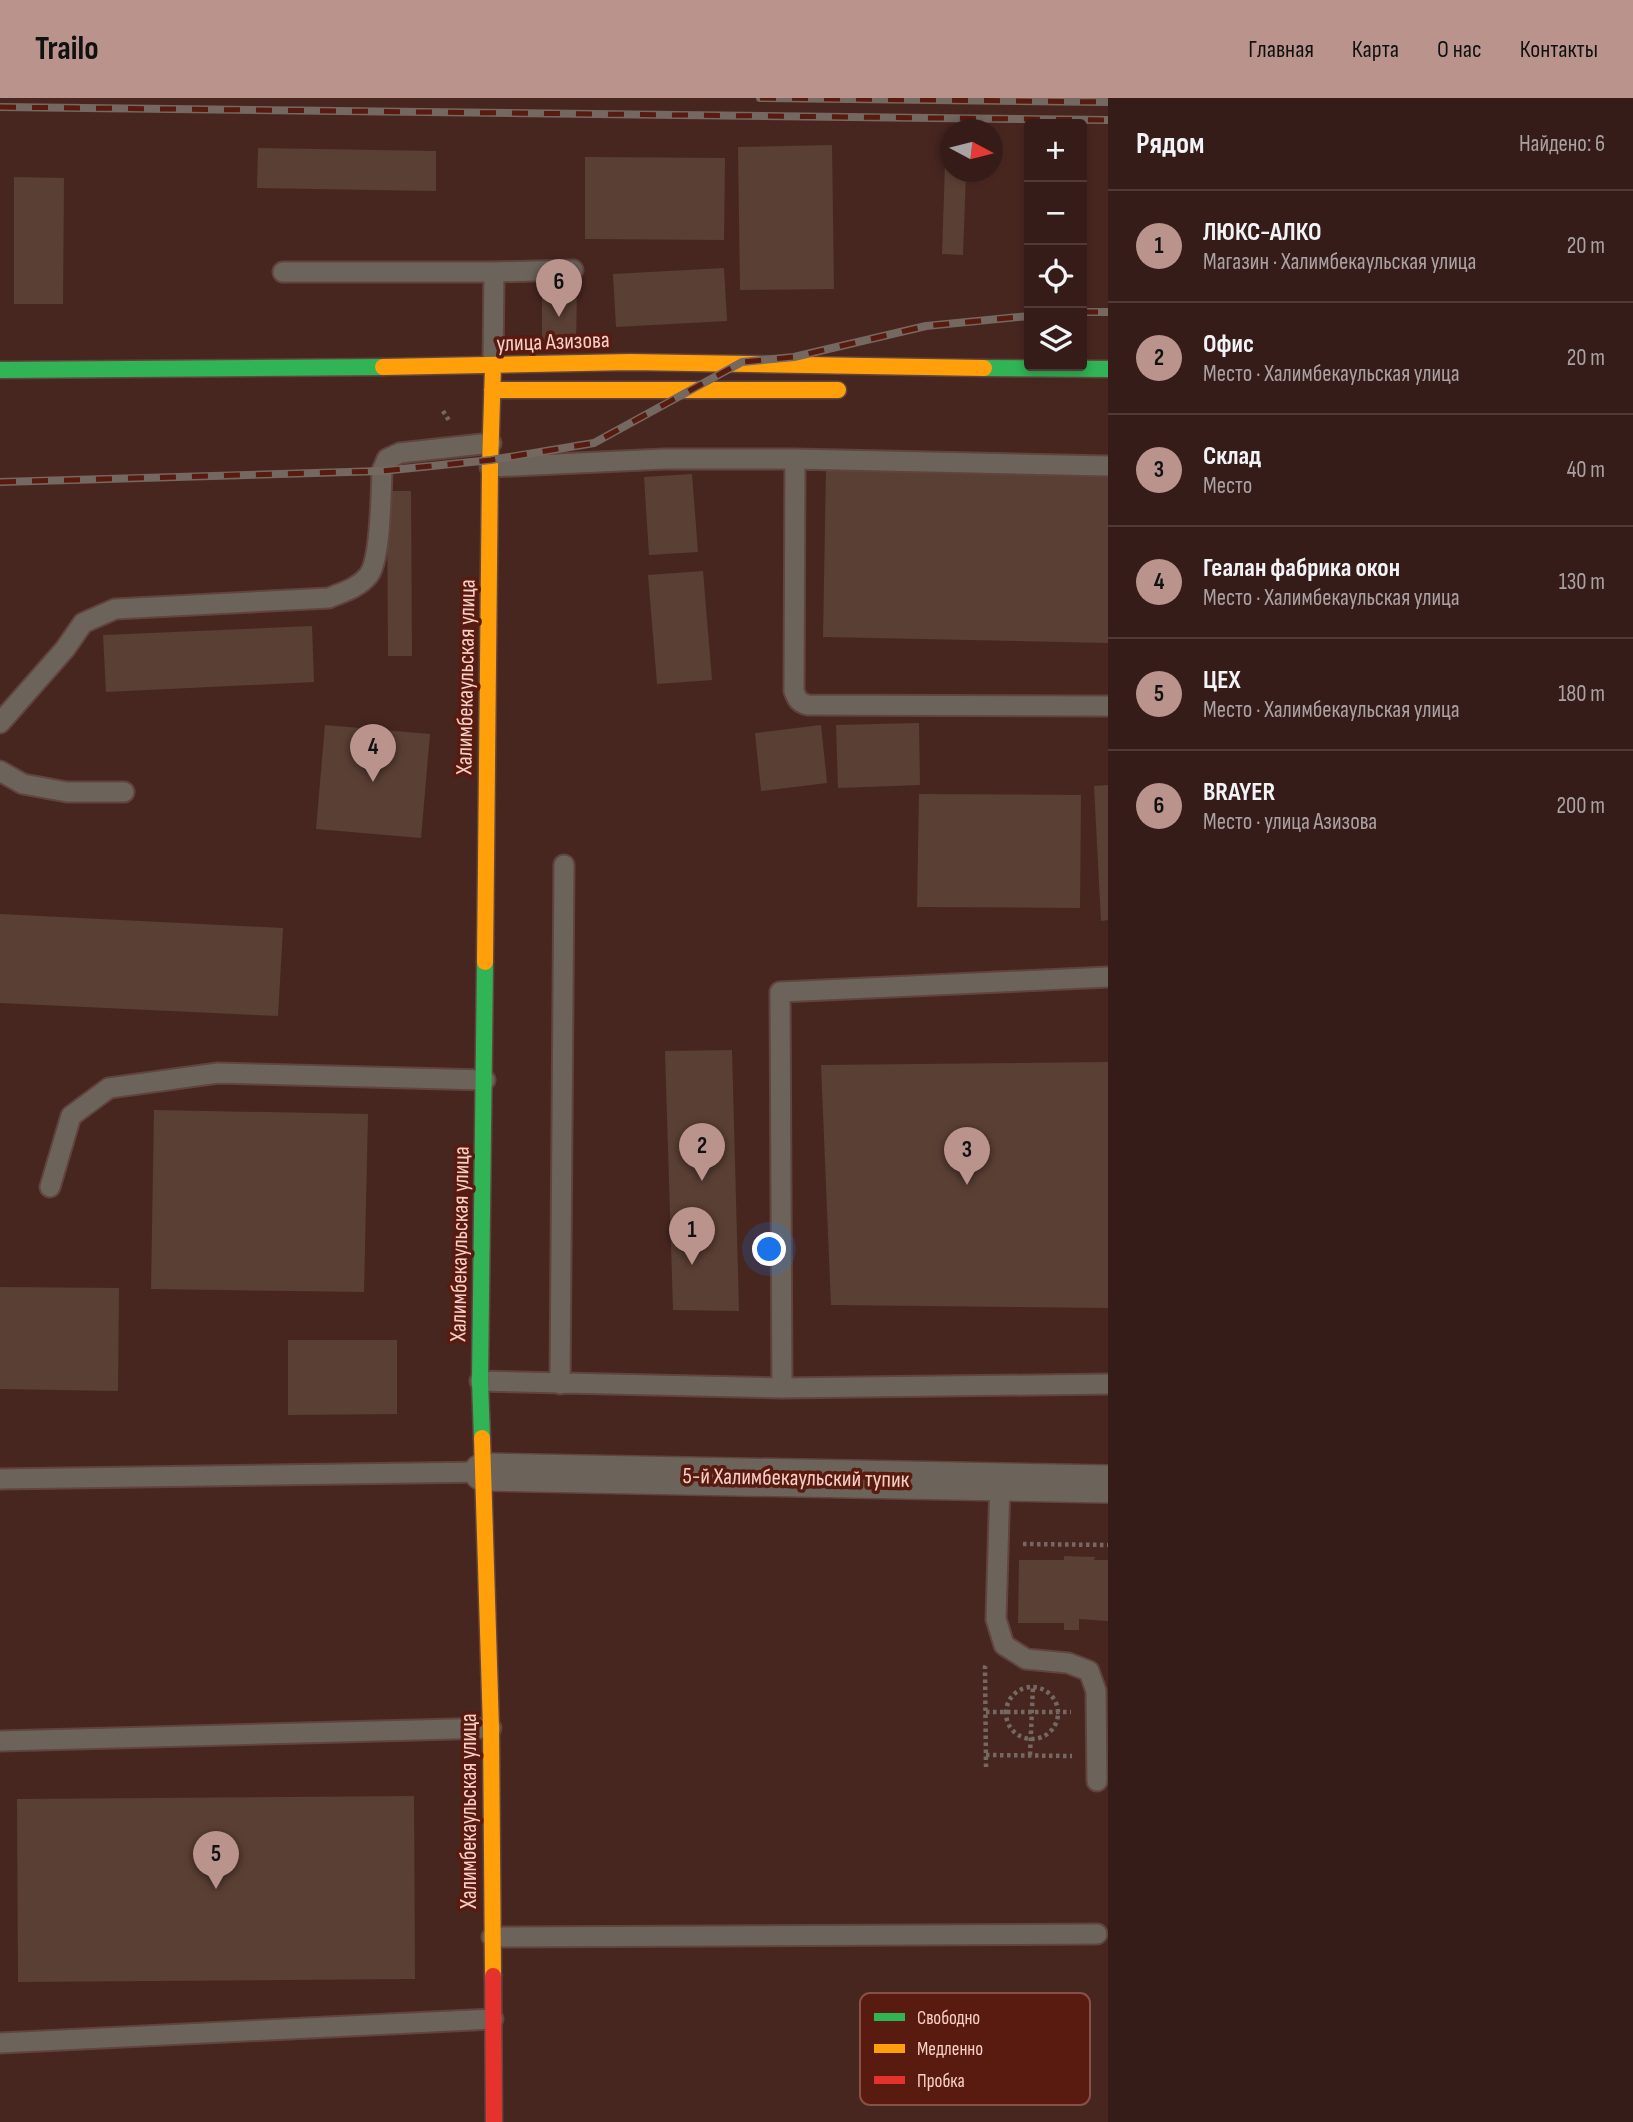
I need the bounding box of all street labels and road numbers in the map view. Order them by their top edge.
street label: улица Азизова [496,326,610,358]
street label: Халимбекаульская улица [450,579,482,776]
street label: Халимбекаульская улица [444,1146,476,1343]
street label: 5-й Халимбекаульский тупик [682,1462,910,1494]
street label: Халимбекаульская улица [455,1713,483,1910]

